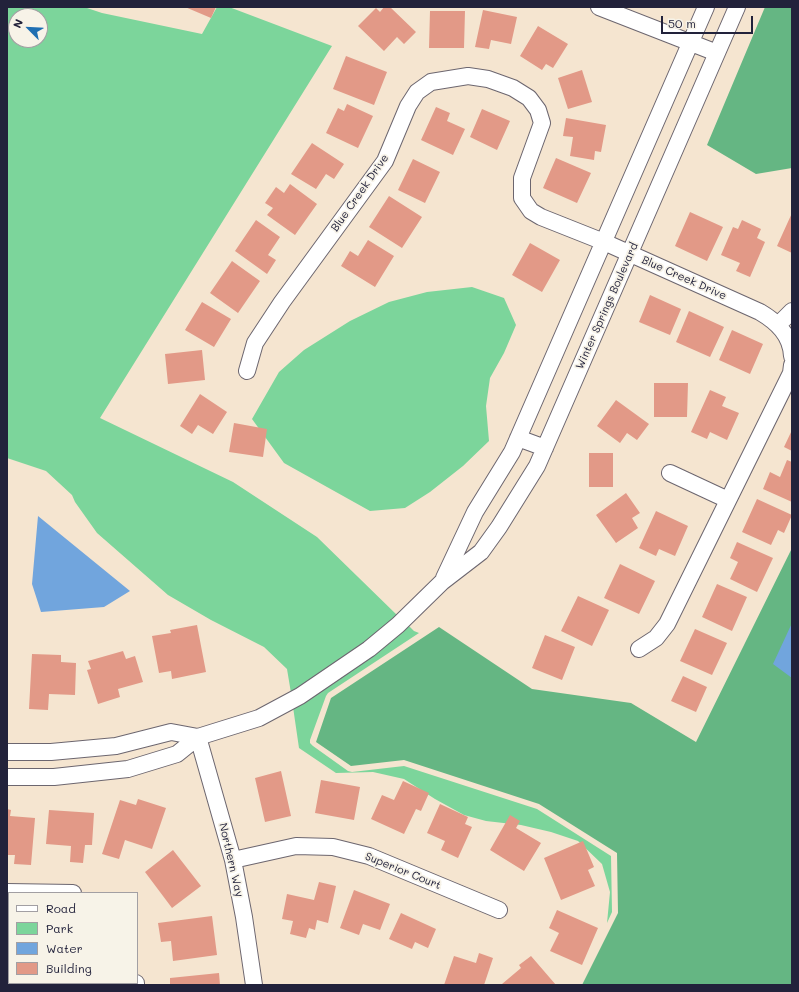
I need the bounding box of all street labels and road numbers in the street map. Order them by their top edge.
street label: Blue Creek Drive [328,152,392,234]
street label: Winter Springs Boulevard [573,241,641,371]
street label: Blue Creek Drive [640,253,728,303]
street label: Northern Way [216,822,246,898]
street label: Superior Court [363,850,443,892]

